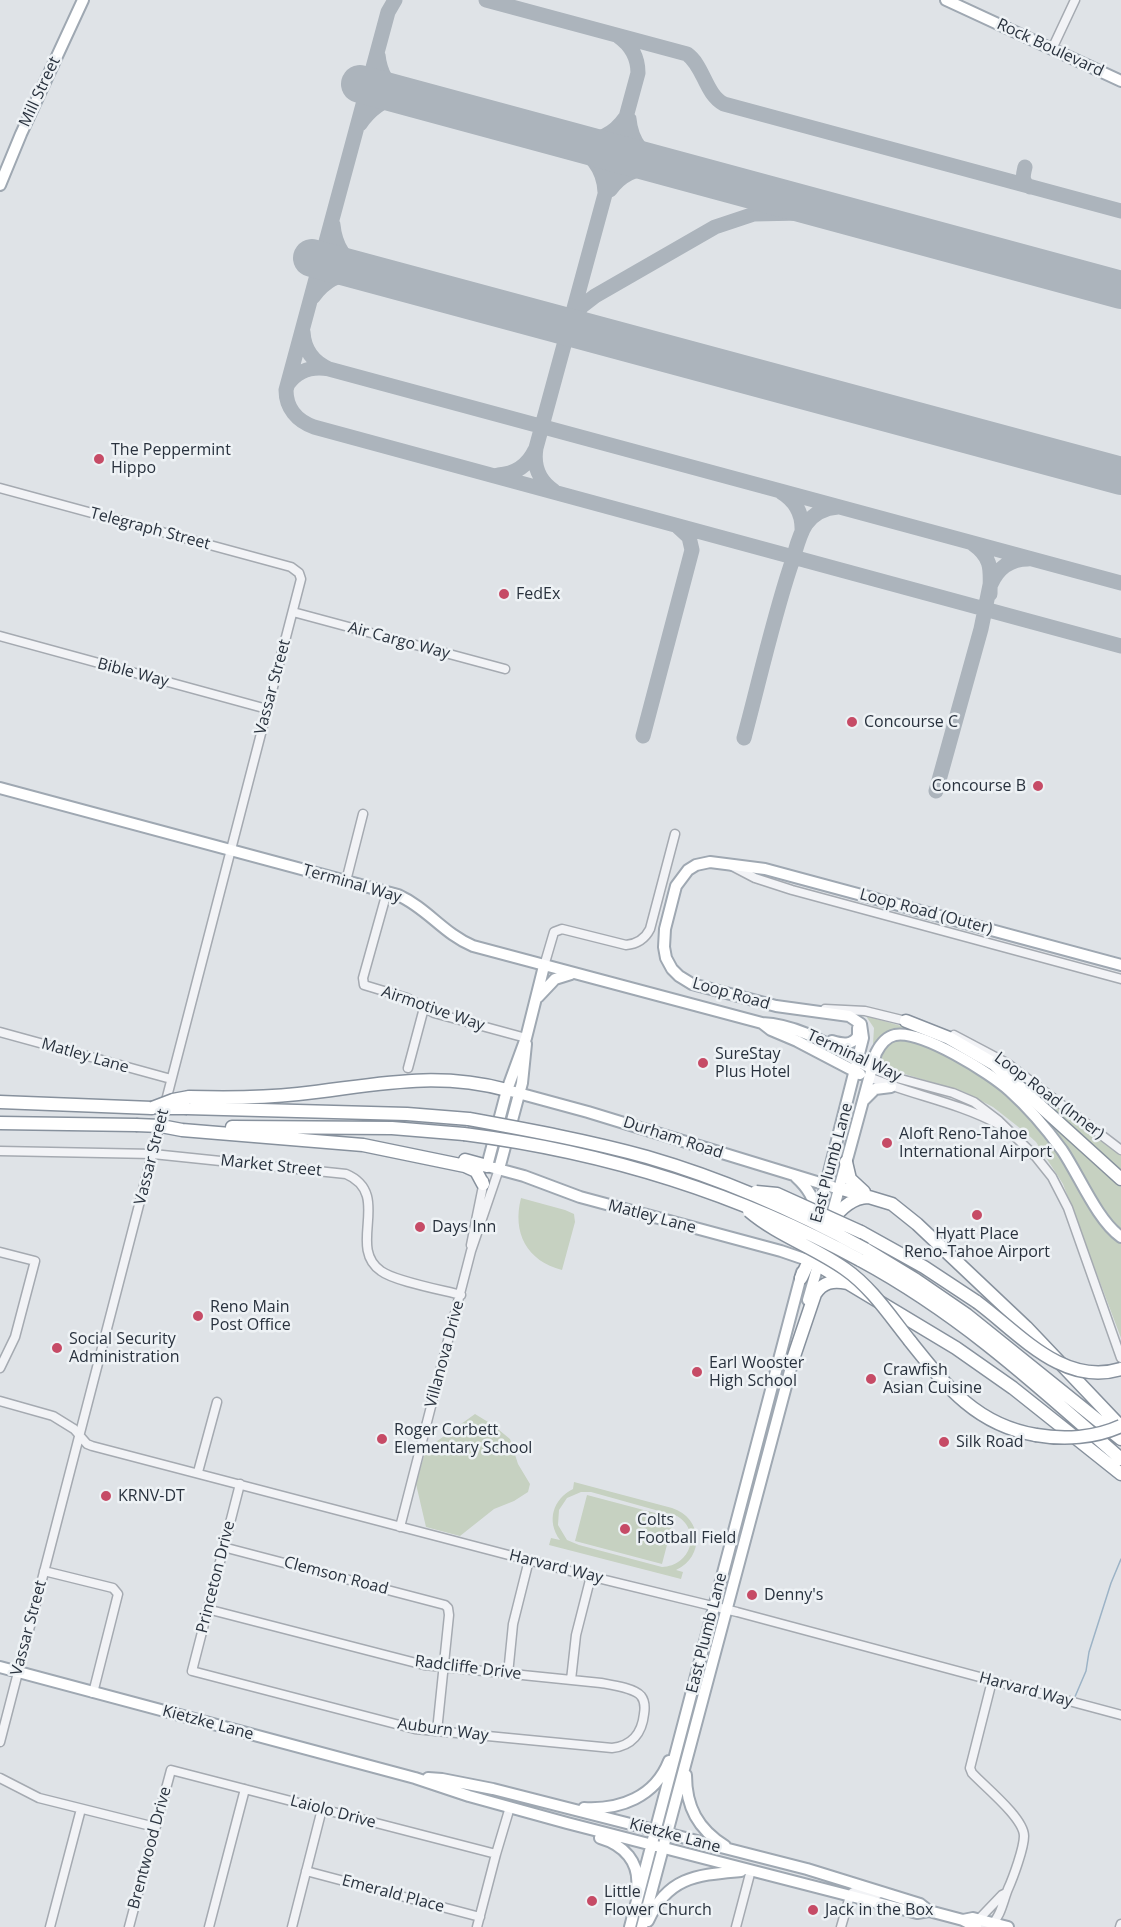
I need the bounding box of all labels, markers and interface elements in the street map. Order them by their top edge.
street label: Rock Boulevard [993,15,1107,81]
street label: Mill Street [15,54,65,130]
place label: The Peppermint Hippo [111,440,231,478]
marker: The Peppermint Hippo [92,452,106,466]
street label: Telegraph Street [88,504,212,554]
place label: FedEx [516,584,560,604]
marker: FedEx [497,587,511,601]
street label: Air Cargo Way [346,618,452,664]
street label: Vassar Street [251,637,295,737]
street label: Bible Way [95,654,171,692]
place label: Concourse C [864,712,958,732]
marker: Concourse C [845,715,859,729]
place label: Concourse B [932,776,1026,796]
marker: Concourse B [1031,779,1045,793]
street label: Terminal Way [300,861,404,907]
street label: Loop Road (Outer) [857,885,995,939]
street label: Loop Road [690,974,772,1014]
street label: Airmotive Way [379,982,487,1036]
street label: Terminal Way [804,1026,904,1086]
street label: Matley Lane [39,1034,131,1078]
place label: SureStay Plus Hotel [715,1044,790,1082]
street label: Loop Road (Inner) [990,1048,1108,1144]
marker: SureStay Plus Hotel [696,1056,710,1070]
street label: East Plumb Lane [807,1101,857,1225]
street label: Vassar Street [131,1107,173,1207]
street label: Durham Road [621,1113,725,1163]
place label: Aloft Reno-Tahoe International Airport [899,1124,1052,1162]
marker: Aloft Reno-Tahoe International Airport [880,1136,894,1150]
street label: Market Street [219,1151,323,1181]
street label: Matley Lane [606,1196,698,1238]
marker: Hyatt Place Reno-Tahoe Airport [970,1208,984,1222]
place label: Days Inn [432,1217,496,1237]
marker: Days Inn [413,1220,427,1234]
place label: Hyatt Place Reno-Tahoe Airport [904,1224,1050,1262]
place label: Reno Main Post Office [210,1297,291,1335]
street label: Villanova Drive [421,1298,469,1410]
marker: Reno Main Post Office [191,1309,205,1323]
place label: Social Security Administration [69,1329,180,1367]
marker: Social Security Administration [50,1341,64,1355]
place label: Earl Wooster High School [709,1353,804,1391]
place label: Crawfish Asian Cuisine [883,1360,982,1398]
marker: Earl Wooster High School [690,1365,704,1379]
marker: Crawfish Asian Cuisine [864,1372,878,1386]
place label: Roger Corbett Elementary School [394,1420,532,1458]
marker: Roger Corbett Elementary School [375,1432,389,1446]
place label: Silk Road [956,1432,1024,1452]
marker: Silk Road [937,1435,951,1449]
place label: KRNV-DT [118,1486,185,1506]
marker: KRNV-DT [99,1489,113,1503]
place label: Colts Football Field [637,1510,736,1548]
street label: Princeton Drive [193,1519,239,1635]
marker: Colts Football Field [618,1522,632,1536]
street label: Harvard Way [507,1546,605,1588]
street label: Clemson Road [282,1553,390,1599]
street label: East Plumb Lane [683,1571,731,1695]
street label: Vassar Street [7,1578,51,1678]
place label: Denny's [764,1585,823,1605]
marker: Denny's [745,1588,759,1602]
street label: Radcliffe Drive [414,1652,522,1684]
street label: Harvard Way [977,1668,1075,1712]
street label: Kietzke Lane [160,1702,256,1744]
street label: Auburn Way [396,1714,490,1746]
street label: Brentwood Drive [124,1785,176,1911]
street label: Laiolo Drive [288,1791,378,1833]
street label: Kietzke Lane [627,1815,723,1857]
street label: Emerald Place [340,1871,446,1917]
place label: Little Flower Church [604,1882,712,1920]
marker: Little Flower Church [585,1894,599,1908]
place label: Jack in the Box [825,1900,933,1920]
marker: Jack in the Box [806,1903,820,1917]

